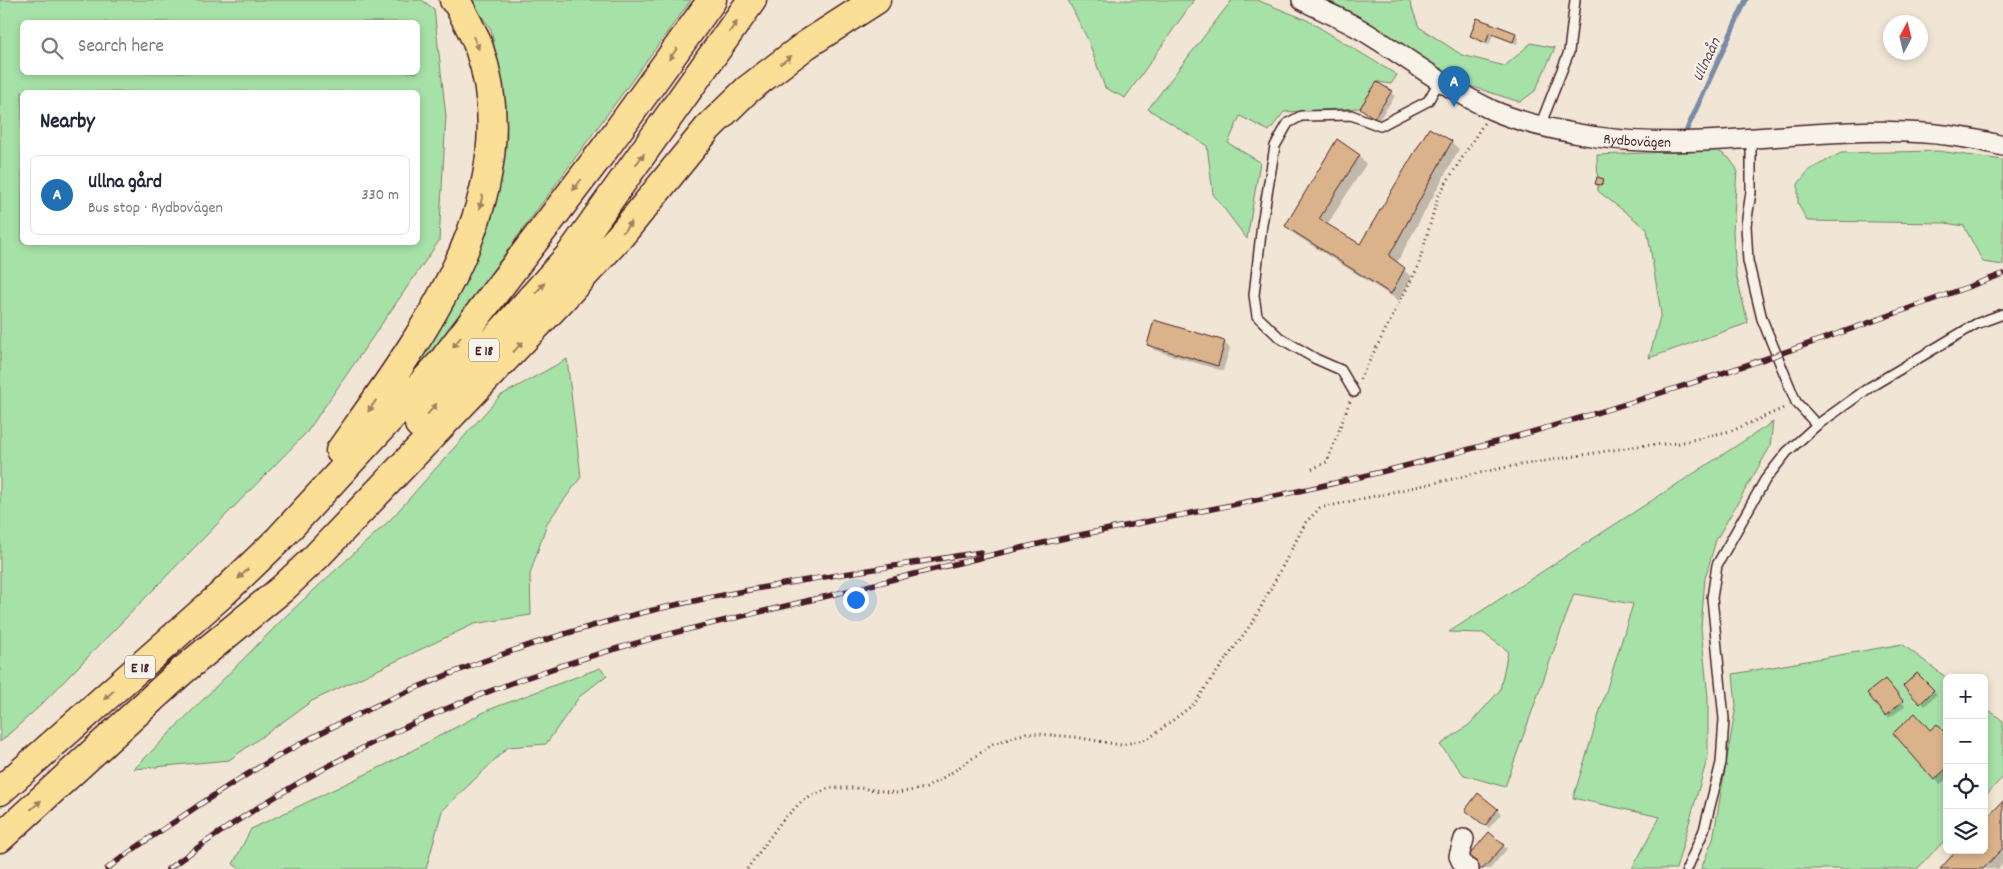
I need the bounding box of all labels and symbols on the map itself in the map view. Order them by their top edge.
north arrow [1883,15,1928,60]
one-way arrow [728,20,738,33]
water label: Ullnaån [1687,34,1728,86]
one-way arrow [473,36,481,50]
one-way arrow [668,47,678,61]
one-way arrow [779,55,792,66]
pin: A [1438,66,1470,107]
street label: Rydbovägen [1602,129,1671,155]
one-way arrow [635,153,645,166]
one-way arrow [572,178,582,192]
one-way arrow [477,195,485,210]
one-way arrow [622,221,633,234]
one-way arrow [535,281,546,294]
one-way arrow [452,335,462,349]
road number: E 18 [469,338,499,362]
one-way arrow [512,341,524,353]
one-way arrow [367,399,377,413]
one-way arrow [427,403,438,416]
one-way arrow [237,568,249,580]
your location [843,587,869,613]
road number: E 18 [125,656,155,679]
one-way arrow [103,689,116,700]
one-way arrow [30,799,42,811]

